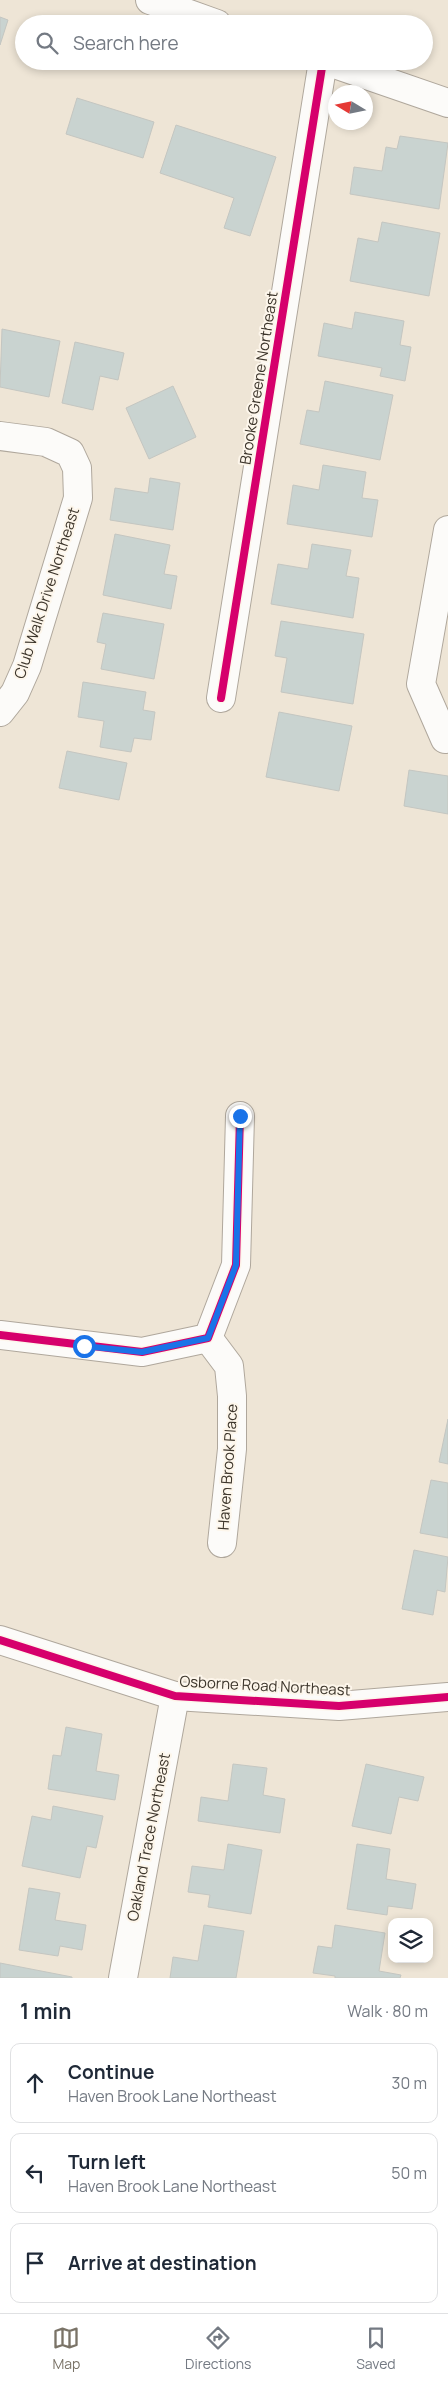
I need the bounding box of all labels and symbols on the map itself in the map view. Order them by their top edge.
north arrow [328,85,373,130]
street label: Brooke Greene Northeast [234,290,283,466]
street label: Club Walk Drive Northeast [9,504,84,681]
route end [229,1105,252,1128]
route start [73,1335,96,1358]
street label: Haven Brook Place [213,1403,242,1531]
street label: Osborne Road Northeast [179,1671,351,1700]
street label: Oakland Trace Northeast [122,1751,175,1923]

